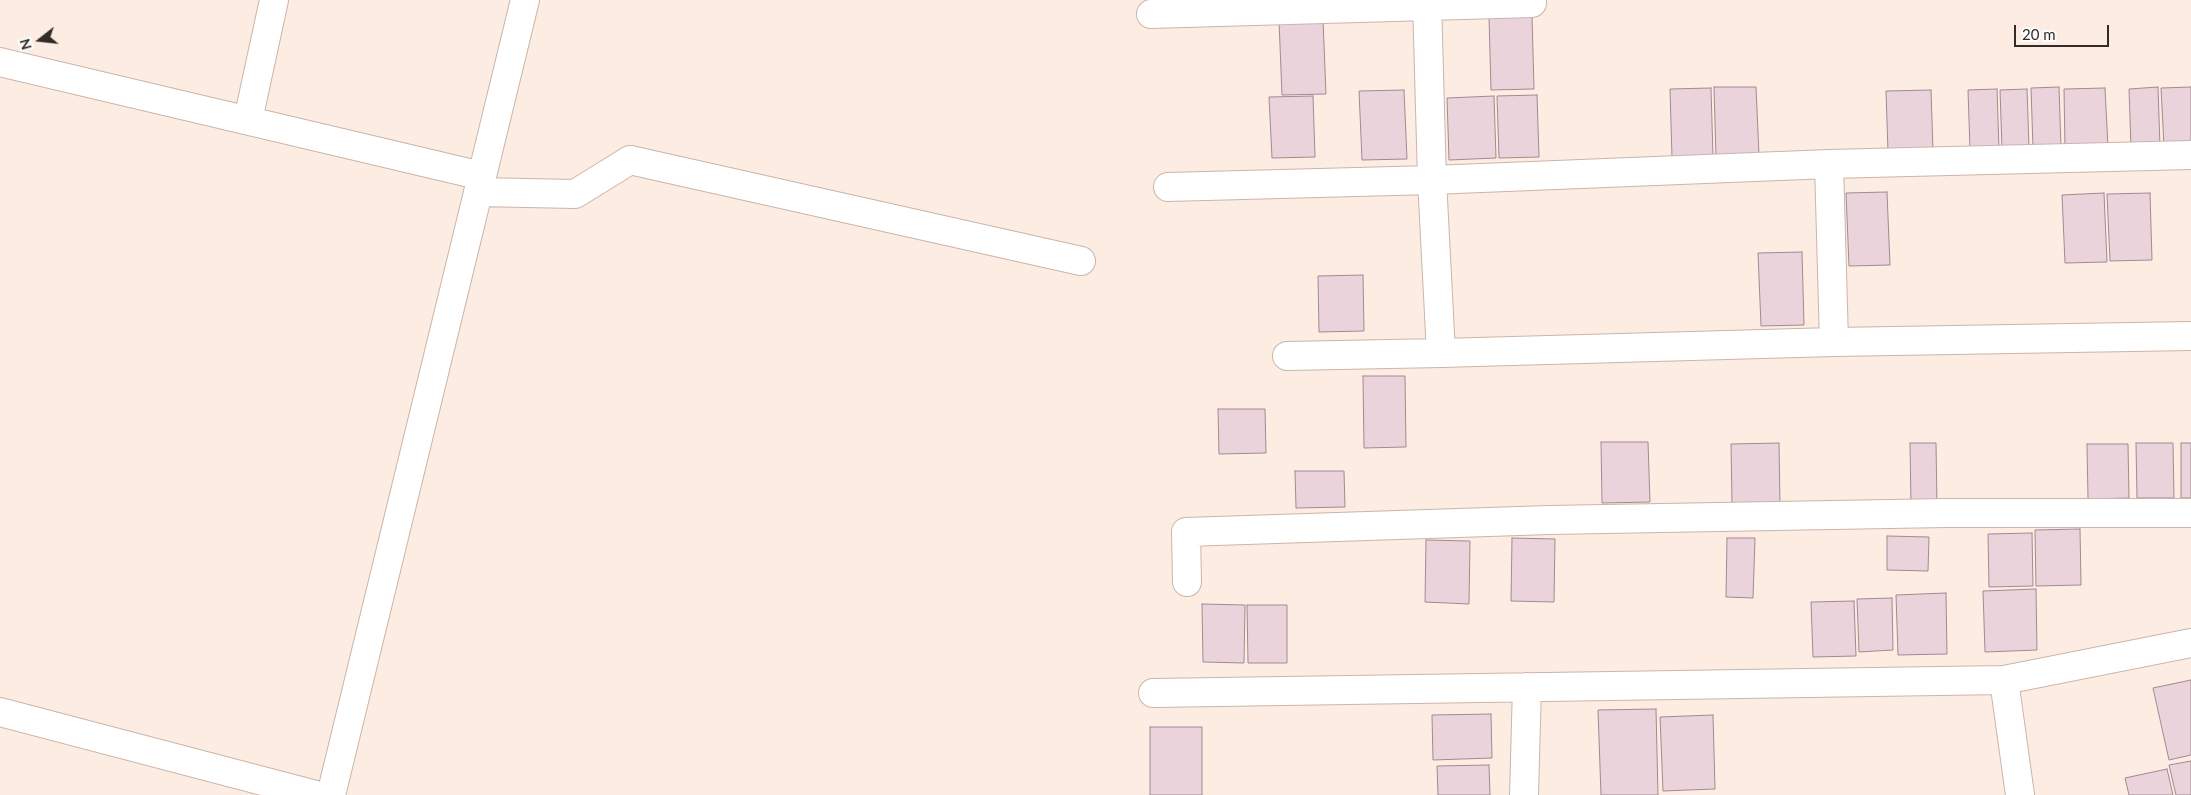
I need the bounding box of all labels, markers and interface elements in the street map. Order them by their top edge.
north arrow [15,15,65,65]
scale bar [2016,15,2111,47]
text: 20 m [2022,25,2056,43]
text: N [15,37,35,52]

